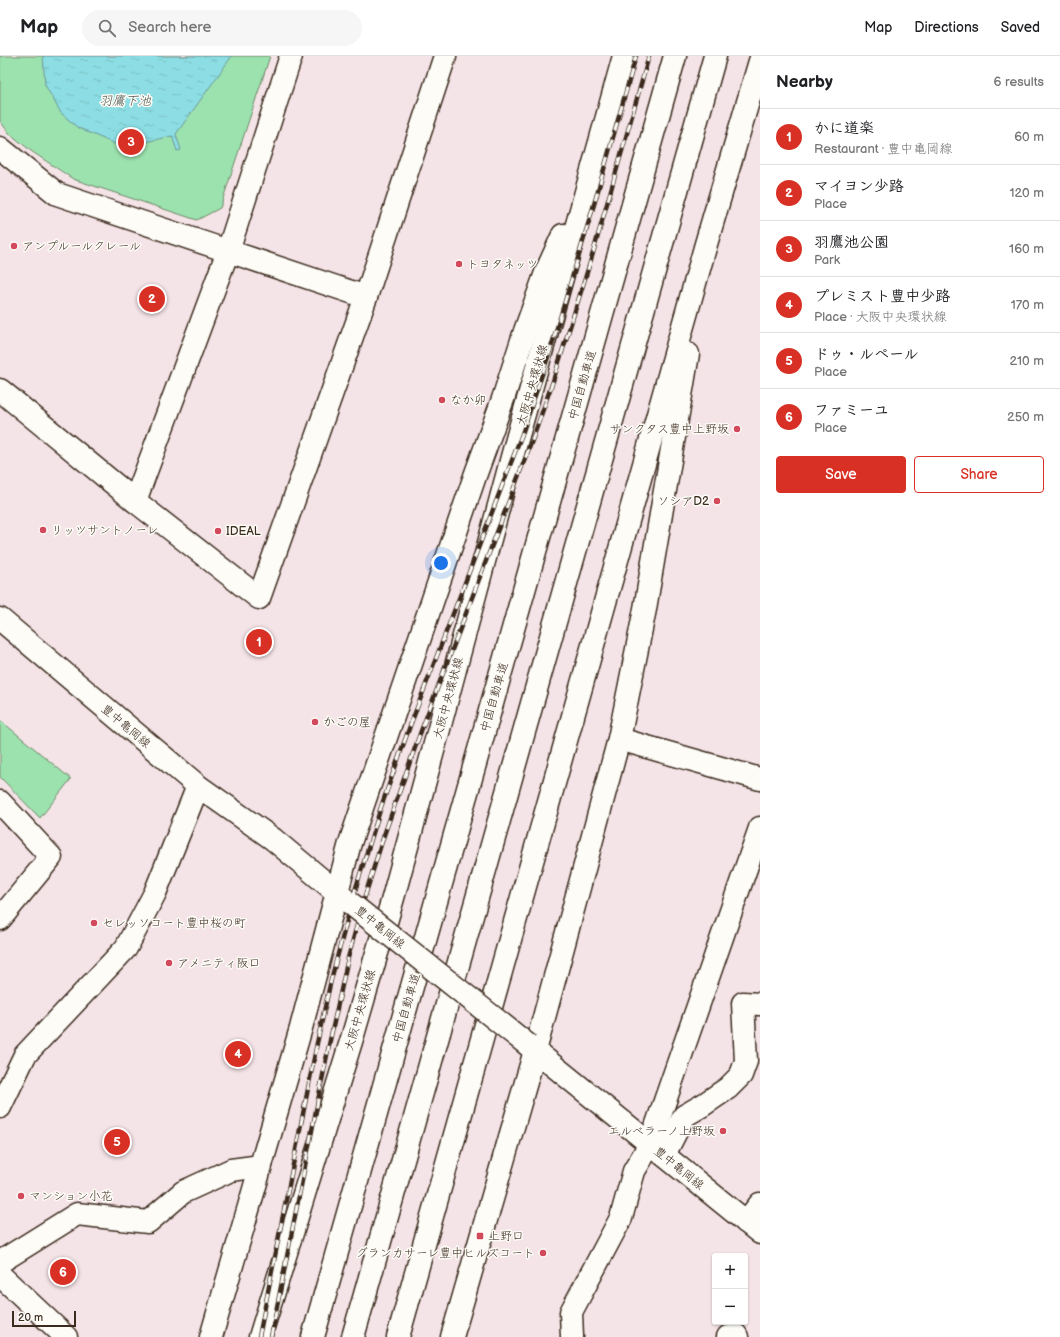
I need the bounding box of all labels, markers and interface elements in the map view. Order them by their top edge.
search box [82,10,362,46]
text: Map [20,16,58,39]
icon: search [96,17,118,39]
text: Search here [128,18,211,37]
text: Map [864,19,892,36]
text: Directions [914,19,979,36]
text: Saved [1001,19,1040,36]
text: Nearby [776,72,833,92]
text: 6 results [994,74,1044,90]
water label: 羽鷹下池 [99,93,152,109]
text: かに道楽 [814,119,874,138]
pin: 3 [118,127,144,157]
text: 1 [786,129,792,145]
text: 60 m [1014,129,1044,145]
text: Restaurant · 豊中亀岡線 [814,141,952,157]
text: マイヨン少路 [814,177,904,196]
text: 2 [785,185,793,201]
text: 120 m [1009,185,1044,201]
text: Place [814,196,847,212]
text: 羽鷹池公園 [814,233,889,252]
place label: アンプルールクレール [22,239,141,254]
marker: アンプルールクレール [9,241,19,251]
text: 3 [785,241,793,257]
text: 160 m [1009,241,1044,257]
text: Park [814,252,840,268]
place label: トヨタネッツ [467,257,539,272]
marker: トヨタネッツ [454,259,464,269]
pin: 2 [139,284,165,314]
text: プレミスト豊中少路 [814,287,950,306]
text: 4 [785,297,793,313]
text: 170 m [1011,297,1044,313]
text: Place · 大阪中央環状線 [814,309,946,325]
street label: 大阪中央環状線 [514,343,551,428]
text: ドゥ・ルペール [814,345,918,364]
street label: 中国自動車道 [565,348,600,422]
text: 5 [785,353,793,369]
text: 210 m [1010,353,1044,369]
text: Place [814,364,847,380]
place label: なか卯 [450,393,486,408]
marker: なか卯 [437,395,447,405]
text: ファミーユ [814,401,889,420]
text: 6 [785,409,793,425]
text: 250 m [1007,409,1044,425]
text: Place [814,420,847,436]
place label: サンクタス豊中上野坂 [609,422,729,437]
marker: サンクタス豊中上野坂 [732,424,742,434]
button: Save [776,456,906,493]
button: Share [914,456,1044,493]
place label: ソシアD2 [657,494,709,509]
marker: ソシアD2 [712,496,722,506]
place label: リッツサントノーレ [51,523,159,538]
place label: IDEAL [226,524,261,539]
marker: リッツサントノーレ [38,525,48,535]
marker: IDEAL [213,526,223,536]
your location [431,553,451,573]
pin: 1 [246,627,272,657]
street label: 大阪中央環状線 [430,656,467,741]
street label: 中国自動車道 [477,660,512,734]
street label: 豊中亀岡線 [98,701,153,751]
place label: かごの屋 [323,715,371,730]
marker: かごの屋 [310,717,320,727]
street label: 豊中亀岡線 [352,903,408,952]
place label: セレッソコート豊中桜の町 [102,916,246,931]
marker: セレッソコート豊中桜の町 [89,918,99,928]
place label: アメニティ阪口 [177,956,261,971]
marker: アメニティ阪口 [164,958,174,968]
street label: 大阪中央環状線 [342,968,379,1053]
street label: 中国自動車道 [389,971,424,1045]
pin: 4 [225,1039,251,1069]
place label: エルベラーノ上野坂 [608,1124,715,1139]
marker: エルベラーノ上野坂 [718,1126,728,1136]
pin: 5 [104,1127,130,1157]
street label: 豊中亀岡線 [651,1144,707,1193]
place label: マンション小花 [29,1189,113,1204]
marker: マンション小花 [16,1191,26,1201]
place label: 上野口 [488,1229,524,1244]
marker: 上野口 [475,1231,485,1241]
place label: グランカサーレ豊中ヒルズコート [356,1246,535,1261]
marker: グランカサーレ豊中ヒルズコート [538,1248,548,1258]
map controls [712,1253,748,1325]
button: + [712,1253,748,1289]
pin: 6 [50,1257,76,1287]
button: − [712,1289,748,1325]
scale bar [12,1309,76,1328]
text: 20 m [18,1311,43,1324]

